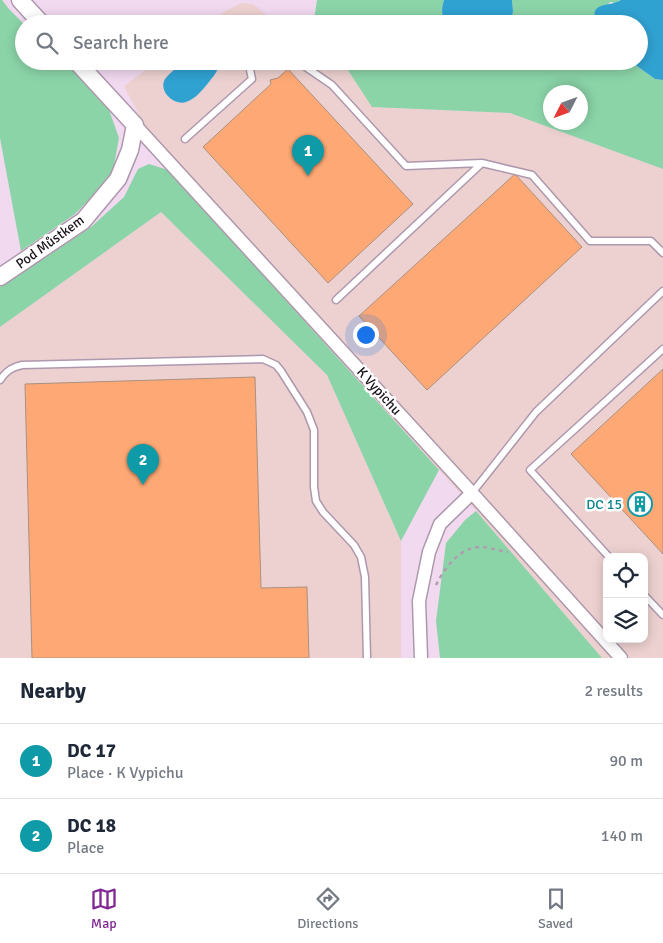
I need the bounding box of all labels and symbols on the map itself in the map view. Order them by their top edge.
north arrow [543,85,588,130]
pin: 1 [292,135,324,176]
street label: Pod Můstkem [13,212,87,272]
your location [353,322,379,348]
street label: K Vypichu [353,363,405,419]
pin: 2 [127,444,159,485]
building icon: DC 15 [627,491,653,517]
place label: DC 15 [586,496,622,513]

